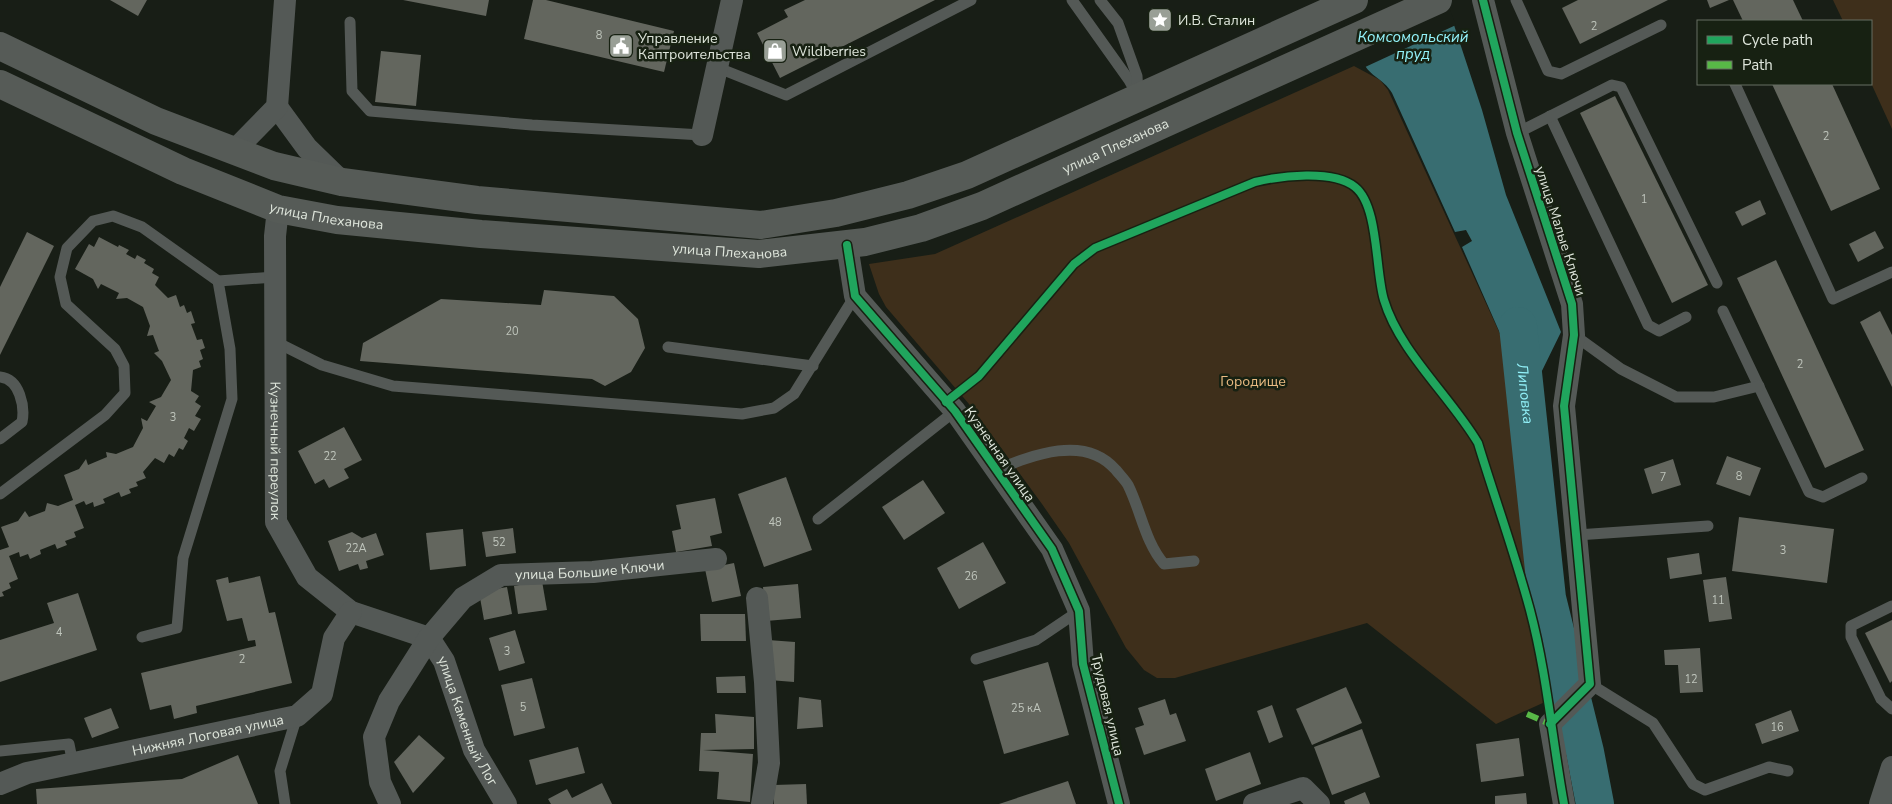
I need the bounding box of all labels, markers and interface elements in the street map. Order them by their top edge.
place icon: И.В. Сталин [1147,7,1173,33]
place label: И.В. Сталин [1178,11,1255,30]
house number: 2 [1591,19,1597,34]
legend [1697,20,1872,85]
water label: Комсомольский пруд [1358,27,1469,64]
house number: 8 [596,28,603,43]
place label: Управление Каптроительства [637,29,751,64]
text: Cycle path [1742,30,1813,50]
public building icon: Управление Каптроительства [608,33,634,59]
shop icon: Wildberries [762,38,788,64]
place label: Wildberries [792,42,866,61]
text: Path [1742,55,1773,75]
street label: улица Плеханова [1059,114,1172,179]
house number: 2 [1823,129,1829,144]
street label: улица Малые Ключи [1531,164,1590,298]
house number: 1 [1641,192,1647,207]
street label: улица Плеханова [266,197,384,234]
street label: улица Плеханова [672,239,788,264]
house number: 20 [505,324,519,339]
house number: 2 [1797,357,1803,372]
water label: Липовка [1512,361,1538,425]
park label: Городище [1220,372,1286,391]
street label: Кузнечный переулок [266,381,285,521]
street label: Кузнечная улица [960,403,1040,506]
house number: 3 [170,410,176,425]
house number: 22 [323,449,337,464]
house number: 8 [1736,469,1743,484]
house number: 7 [1660,470,1666,485]
house number: 48 [768,515,782,530]
house number: 52 [492,535,506,550]
house number: 22А [345,541,367,556]
house number: 3 [1780,543,1786,558]
street label: улица Большие Ключи [515,556,665,585]
house number: 26 [964,569,978,584]
house number: 11 [1711,593,1725,608]
house number: 4 [56,625,63,640]
house number: 3 [504,644,510,659]
house number: 2 [239,652,245,667]
street label: улица Каменный Лог [433,652,502,790]
street label: Трудовая улица [1087,652,1129,758]
house number: 12 [1684,672,1698,687]
house number: 5 [520,700,527,715]
house number: 25 кА [1011,701,1041,716]
street label: Нижняя Логовая улица [130,710,286,761]
house number: 16 [1770,720,1784,735]

